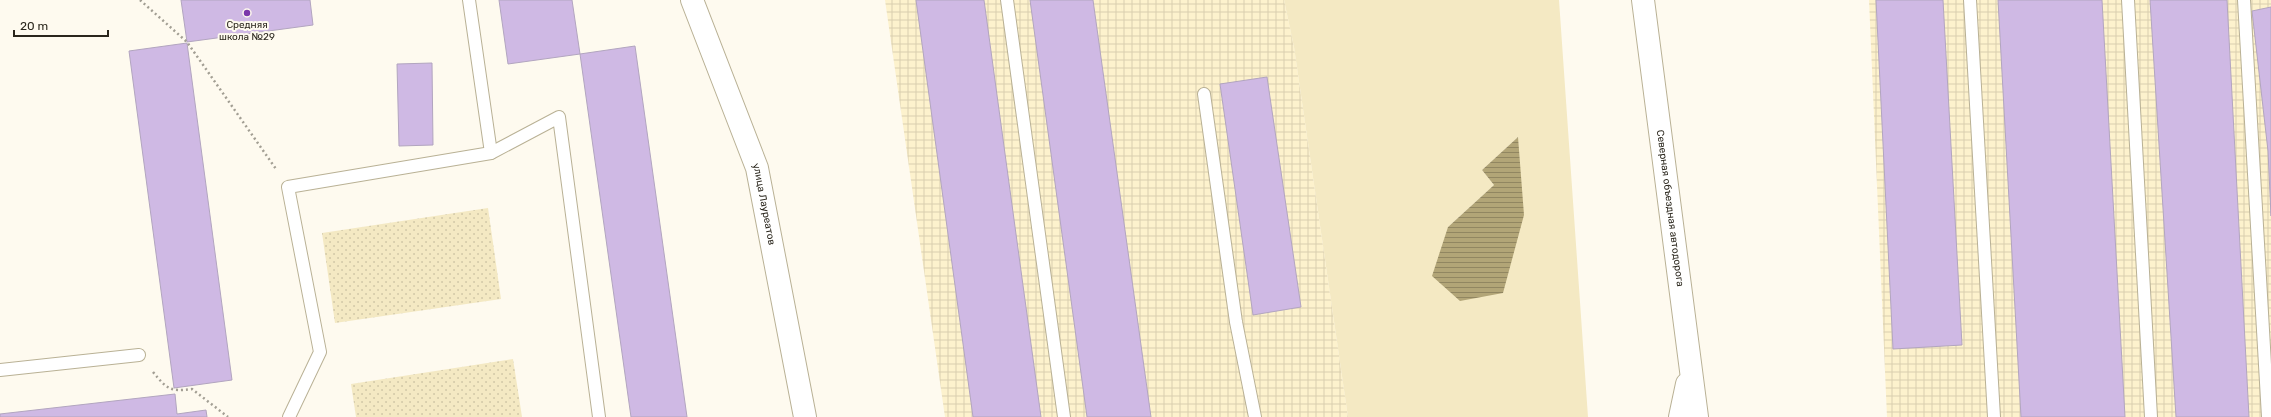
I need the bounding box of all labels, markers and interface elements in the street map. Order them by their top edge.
marker: Средняя школа №29 [242,8,252,18]
scale bar [14,12,108,38]
text: 20 m [20,19,48,33]
place label: Средняя школа №29 [219,19,275,43]
street label: Северная объездная автодорога [1654,129,1686,287]
street label: улица Лауреатов [750,162,778,246]

